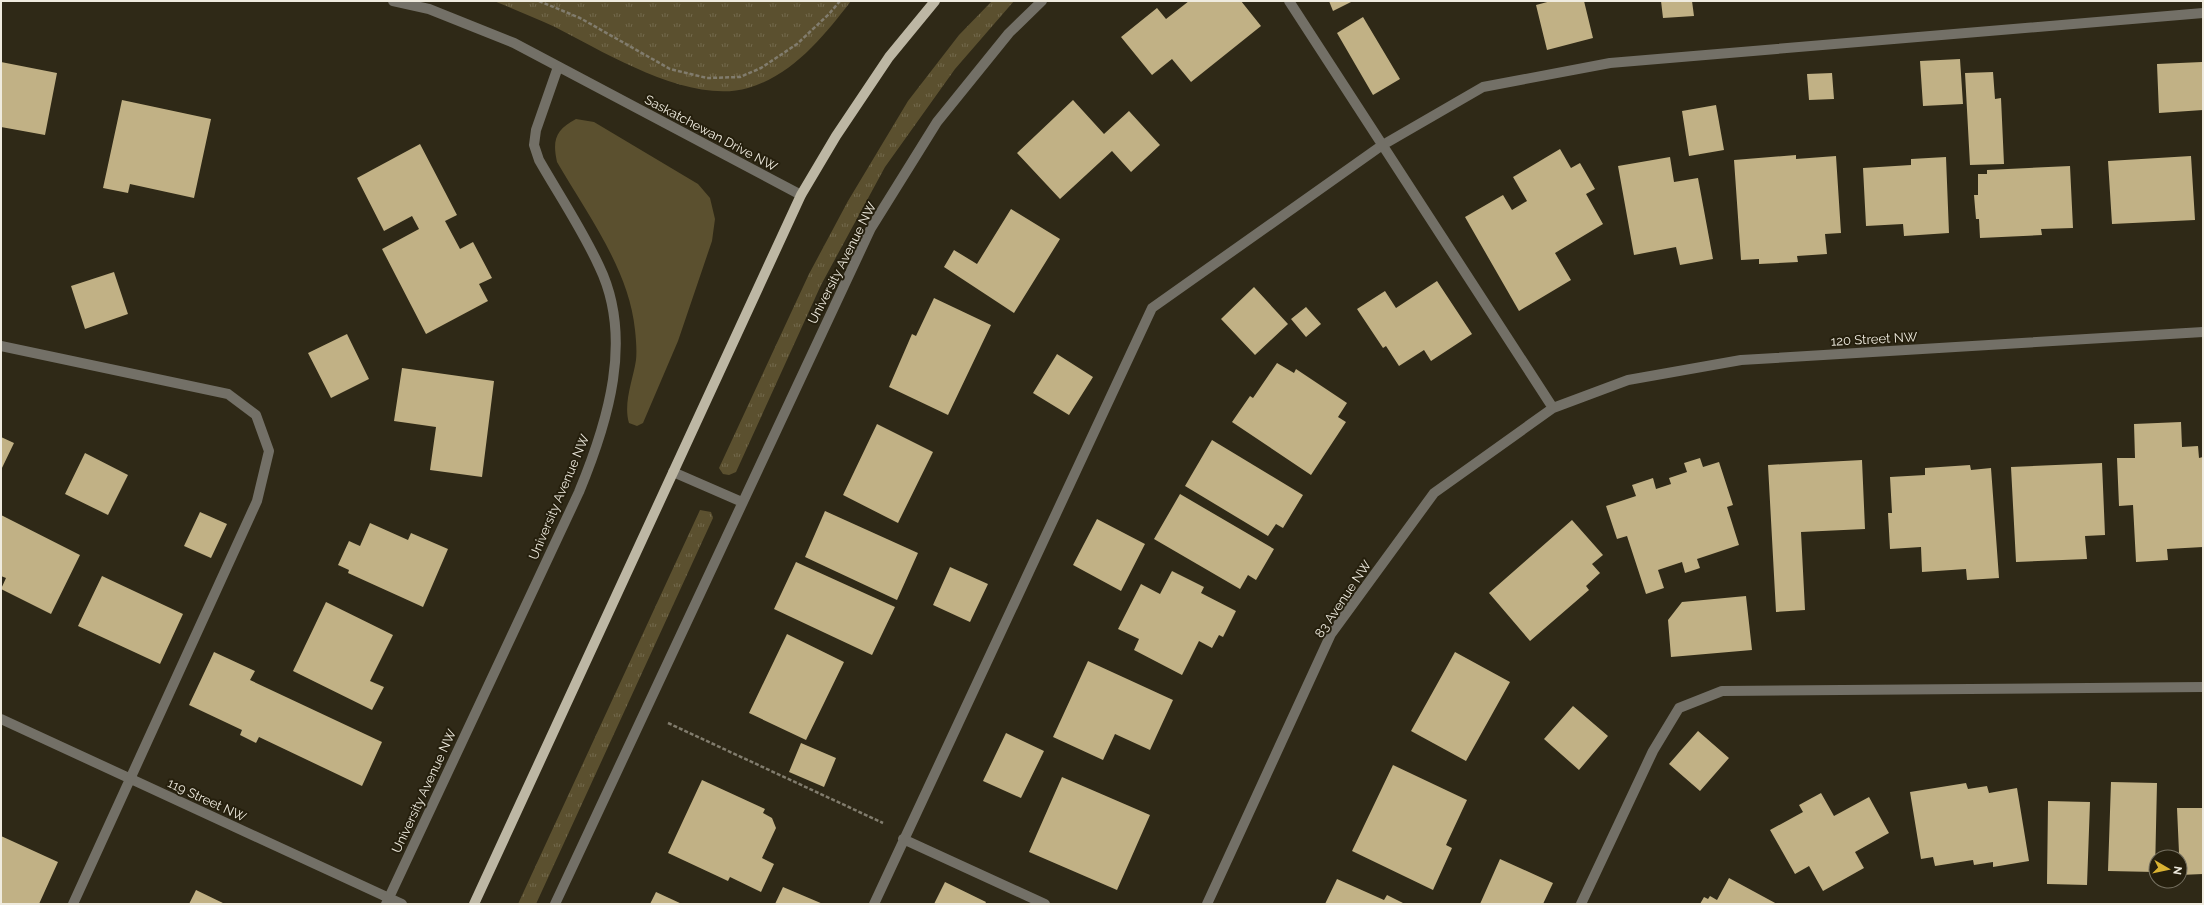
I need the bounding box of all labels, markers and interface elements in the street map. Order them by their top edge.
street label: Saskatchewan Drive NW [642,92,780,175]
street label: University Avenue NW [805,199,879,326]
street label: 120 Street NW [1830,329,1918,349]
street label: University Avenue NW [526,432,592,562]
street label: 83 Avenue NW [1312,557,1375,641]
street label: University Avenue NW [389,726,459,855]
street label: 119 Street NW [165,775,249,825]
north arrow [2148,849,2188,889]
text: N [2170,865,2184,876]

